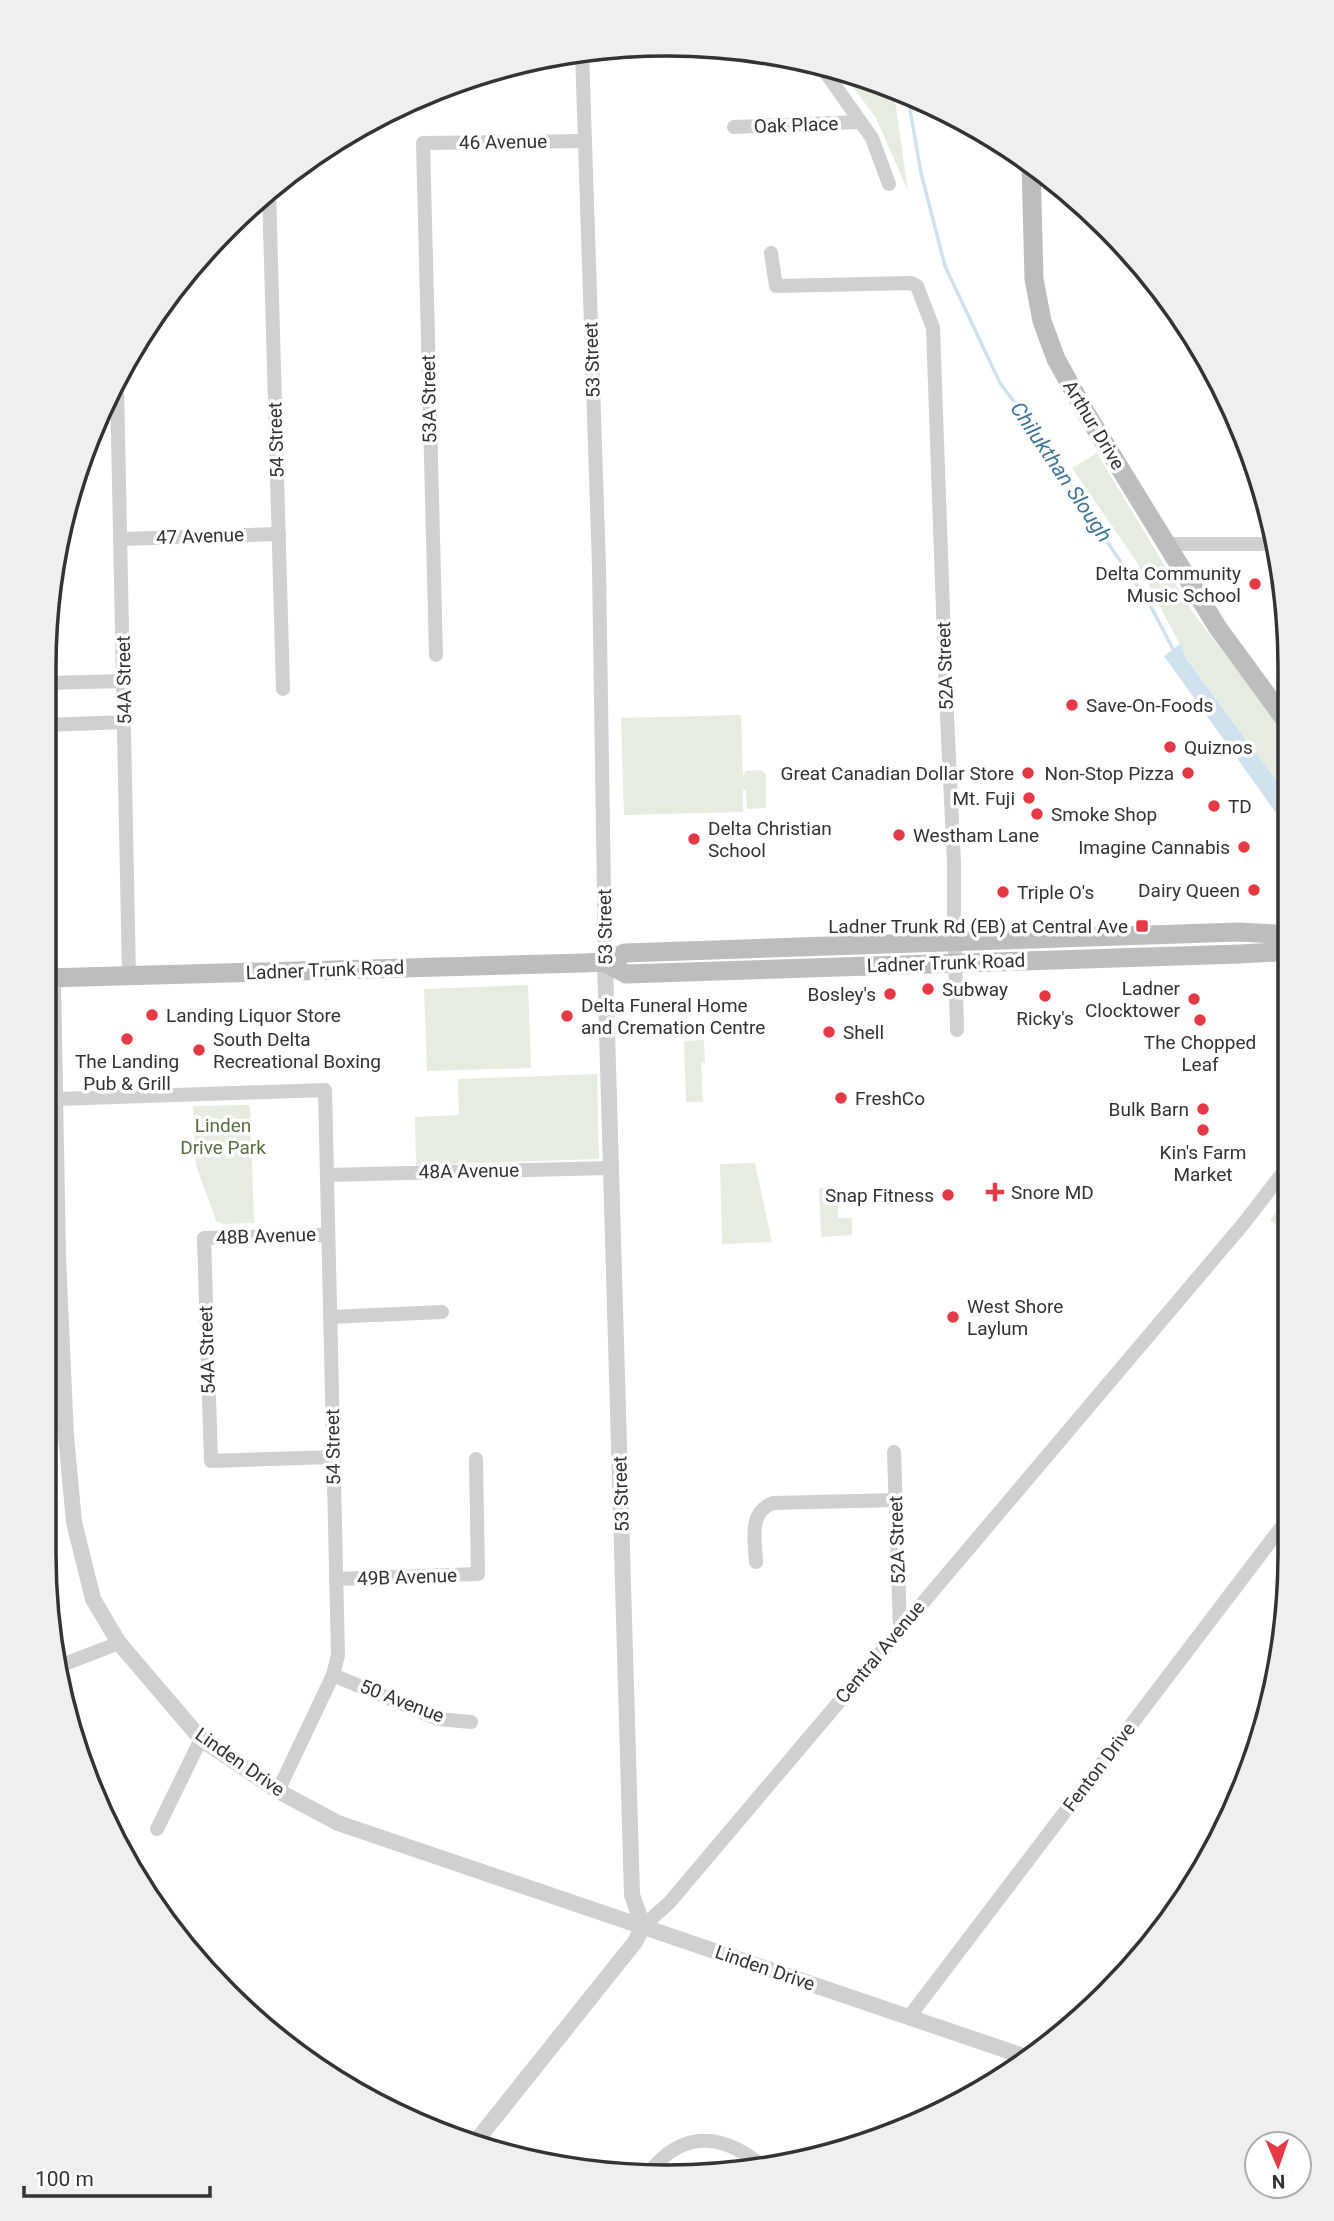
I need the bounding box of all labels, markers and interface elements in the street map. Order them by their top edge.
street label: Oak Place [753,112,839,138]
street label: 46 Avenue [459,130,547,154]
street label: 53 Street [579,322,605,398]
street label: 53A Street [417,355,441,443]
street label: Arthur Drive [1058,376,1130,474]
water label: Chilukthan Slough [1005,397,1117,547]
street label: 54 Street [263,402,289,478]
street label: 47 Avenue [156,523,244,549]
place label: Delta Community Music School [1095,562,1241,607]
marker: Delta Community Music School [1247,576,1263,592]
street label: 52A Street [932,621,958,711]
street label: 54A Street [112,636,136,724]
place label: Save-On-Foods [1086,694,1213,717]
marker: Save-On-Foods [1064,697,1080,713]
place label: Quiznos [1184,736,1253,759]
marker: Quiznos [1162,739,1178,755]
place label: Great Canadian Dollar Store [781,762,1014,785]
place label: Non-Stop Pizza [1045,762,1174,785]
marker: Great Canadian Dollar Store [1020,765,1036,781]
marker: Non-Stop Pizza [1180,765,1196,781]
place label: Mt. Fuji [953,787,1015,810]
marker: Mt. Fuji [1021,790,1037,806]
place label: TD [1228,795,1252,818]
marker: TD [1206,798,1222,814]
place label: Smoke Shop [1051,803,1157,826]
marker: Smoke Shop [1029,806,1045,822]
place label: Delta Christian School [708,817,832,862]
place label: Westham Lane [913,824,1039,847]
marker: Westham Lane [891,827,907,843]
marker: Delta Christian School [686,831,702,847]
place label: Imagine Cannabis [1078,836,1230,859]
marker: Imagine Cannabis [1236,839,1252,855]
place label: Dairy Queen [1138,879,1240,902]
place label: Triple O's [1017,881,1094,904]
marker: Dairy Queen [1246,882,1262,898]
marker: Triple O's [995,884,1011,900]
street label: 53 Street [593,889,617,965]
place label: Ladner Trunk Rd (EB) at Central Ave [828,915,1128,938]
marker: Ladner Trunk Rd (EB) at Central Ave [1134,918,1150,934]
street label: Ladner Trunk Road [866,949,1026,977]
street label: Ladner Trunk Road [245,956,405,984]
place label: Ladner Clocktower [1085,977,1181,1022]
place label: Subway [942,978,1008,1001]
marker: Subway [920,981,936,997]
place label: Bosley's [807,983,876,1006]
marker: Bosley's [882,986,898,1002]
marker: Ricky's [1037,988,1053,1004]
marker: Ladner Clocktower [1186,991,1202,1007]
place label: Delta Funeral Home and Cremation Centre [581,994,765,1039]
place label: Landing Liquor Store [166,1004,341,1027]
marker: Landing Liquor Store [144,1007,160,1023]
place label: Ricky's [1016,1007,1074,1030]
marker: Delta Funeral Home and Cremation Centre [559,1008,575,1024]
marker: The Chopped Leaf [1192,1012,1208,1028]
place label: Shell [843,1021,884,1044]
marker: Shell [821,1024,837,1040]
place label: South Delta Recreational Boxing [213,1028,381,1073]
marker: The Landing Pub & Grill [119,1031,135,1047]
place label: The Chopped Leaf [1144,1031,1256,1076]
marker: South Delta Recreational Boxing [191,1042,207,1058]
place label: The Landing Pub & Grill [75,1050,179,1095]
place label: FreshCo [855,1087,925,1110]
marker: FreshCo [833,1090,849,1106]
place label: Bulk Barn [1109,1098,1189,1121]
marker: Bulk Barn [1195,1101,1211,1117]
park label: Linden Drive Park [180,1114,266,1159]
marker: Kin's Farm Market [1195,1122,1211,1138]
place label: Kin's Farm Market [1160,1141,1246,1186]
street label: 48A Avenue [419,1159,519,1183]
place label: Snore MD [1011,1181,1094,1204]
marker: Snore MD [985,1182,1005,1202]
place label: Snap Fitness [825,1184,934,1207]
marker: Snap Fitness [940,1187,956,1203]
street label: 48B Avenue [216,1223,316,1249]
place label: West Shore Laylum [967,1295,1063,1340]
street label: 54A Street [194,1305,220,1395]
marker: West Shore Laylum [945,1309,961,1325]
street label: 54 Street [321,1409,345,1485]
street label: 53 Street [608,1456,634,1532]
street label: 52A Street [884,1495,910,1585]
street label: 49B Avenue [357,1564,457,1590]
street label: Central Avenue [830,1596,930,1708]
street label: 50 Avenue [357,1674,447,1728]
street label: Fenton Drive [1058,1718,1140,1816]
street label: Linden Drive [191,1723,289,1801]
street label: Linden Drive [712,1940,818,1996]
north arrow [1243,2130,1313,2200]
scale bar [24,2154,210,2198]
text: 100 m [35,2167,94,2191]
text: N [1271,2170,1286,2193]

